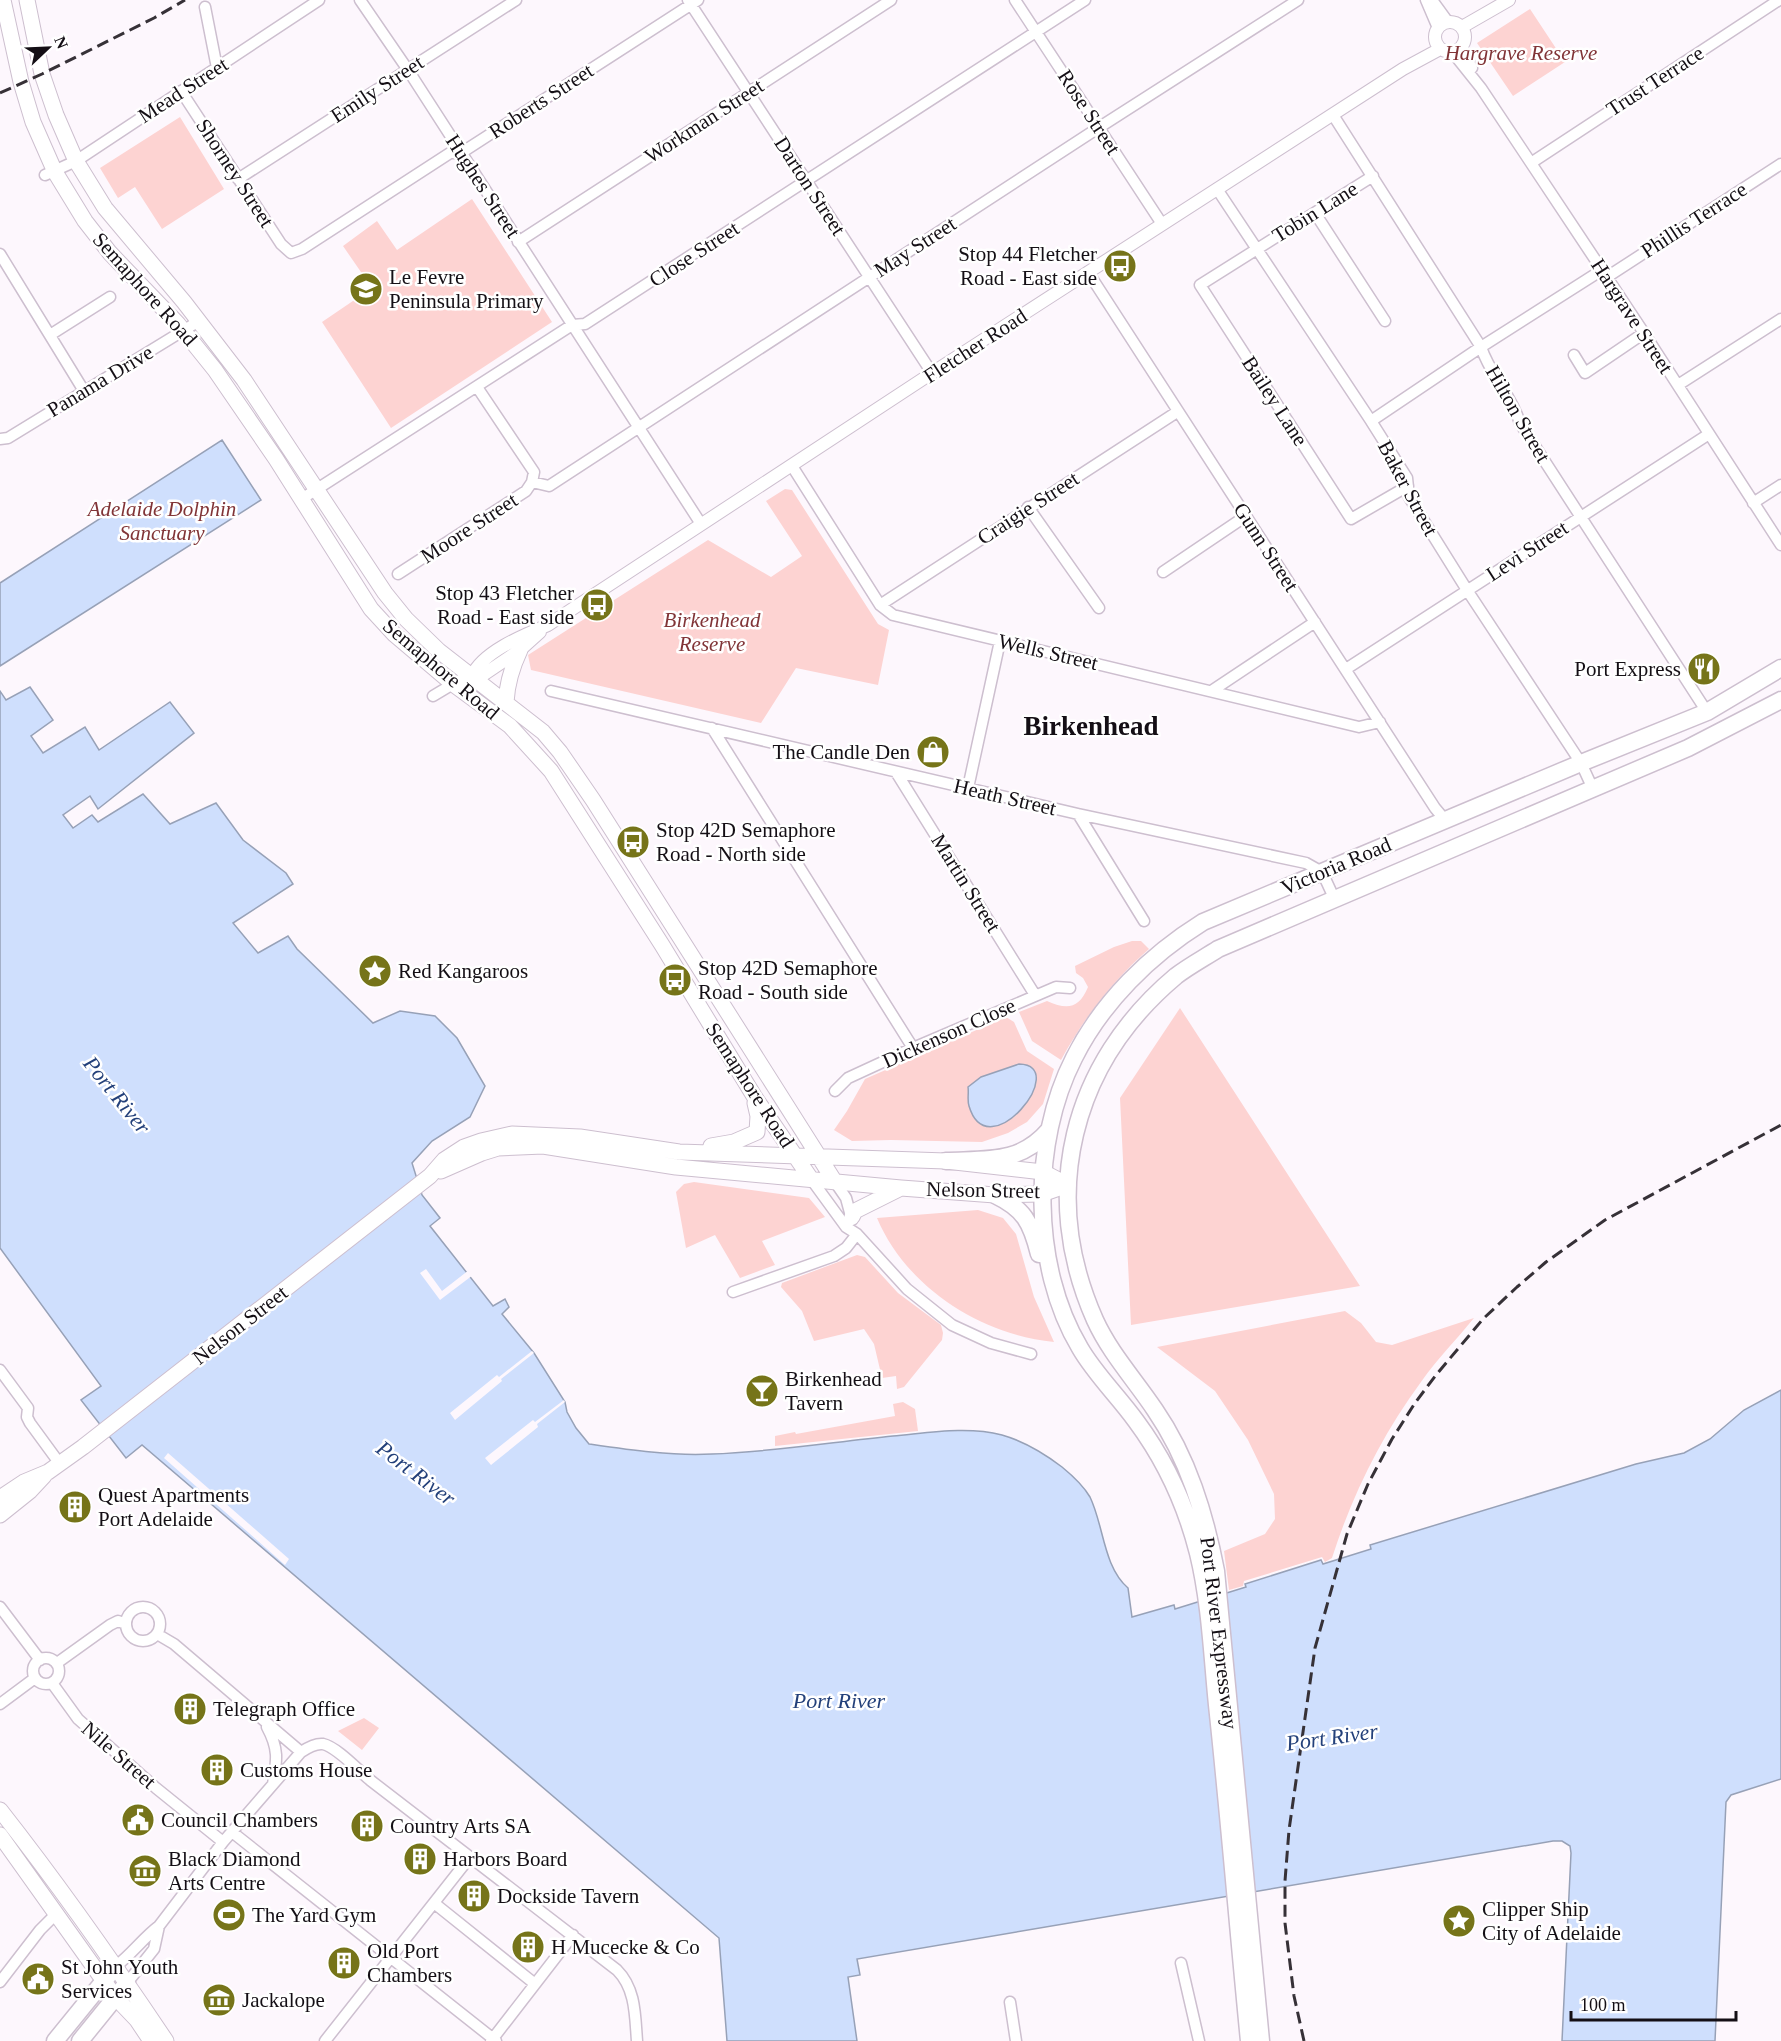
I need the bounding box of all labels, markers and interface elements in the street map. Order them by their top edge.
north arrow [18,18,78,78]
text: N [51,34,72,51]
park label: Hargrave Reserve [1444,41,1597,65]
street label: Trust Terrace [1602,41,1708,121]
street label: Emily Street [326,50,428,128]
street label: Mead Street [134,52,232,128]
street label: Roberts Street [484,58,598,144]
street label: Rose Street [1053,65,1125,159]
street label: Workman Street [640,74,768,168]
street label: Shorney Street [191,114,279,232]
street label: Hughes Street [441,130,525,242]
street label: Darton Street [769,132,851,240]
street label: Tobin Lane [1268,176,1362,248]
street label: Phillis Terrace [1637,177,1751,263]
street label: May Street [870,212,961,282]
street label: Close Street [645,216,743,292]
street label: Semaphore Road [88,227,202,351]
place label: Stop 44 Fletcher Road - East side [958,242,1097,290]
bus stop icon: Stop 44 Fletcher Road - East side [1102,248,1138,284]
street label: Hargrave Street [1586,254,1678,378]
place label: Le Fevre Peninsula Primary [389,265,544,313]
school or university icon: Le Fevre Peninsula Primary [348,271,384,307]
street label: Fletcher Road [919,303,1032,388]
street label: Panama Drive [43,340,157,422]
street label: Bailey Lane [1237,352,1313,450]
street label: Hilton Street [1481,361,1555,467]
street label: Baker Street [1373,436,1443,540]
street label: Craigie Street [973,466,1083,550]
street label: Moore Street [416,488,522,568]
park label: Adelaide Dolphin Sanctuary [86,497,236,545]
street label: Gunn Street [1228,498,1304,596]
street label: Levi Street [1482,516,1573,586]
place label: Stop 43 Fletcher Road - East side [435,581,574,629]
bus stop icon: Stop 43 Fletcher Road - East side [579,587,615,623]
park label: Birkenhead Reserve [664,608,761,656]
street label: Semaphore Road [378,614,504,725]
street label: Wells Street [996,629,1100,675]
restaurant icon: Port Express [1686,651,1722,687]
place label: Port Express [1574,657,1681,681]
district label: Birkenhead [1023,711,1159,741]
shop icon: The Candle Den [915,734,951,770]
place label: The Candle Den [772,740,910,764]
street label: Heath Street [951,774,1059,820]
place label: Stop 42D Semaphore Road - North side [656,818,836,866]
bus stop icon: Stop 42D Semaphore Road - North side [615,824,651,860]
street label: Martin Street [926,829,1006,937]
street label: Victoria Road [1277,832,1395,900]
place icon: Red Kangaroos [357,953,393,989]
place label: Stop 42D Semaphore Road - South side [698,956,878,1004]
place label: Red Kangaroos [398,959,528,983]
bus stop icon: Stop 42D Semaphore Road - South side [657,962,693,998]
street label: Dickenson Close [879,993,1019,1073]
street label: Semaphore Road [701,1018,800,1152]
water label: Port River [78,1051,156,1139]
street label: Nelson Street [926,1177,1040,1203]
street label: Nelson Street [188,1280,292,1369]
place label: Birkenhead Tavern [785,1367,882,1415]
bar icon: Birkenhead Tavern [744,1373,780,1409]
water label: Port River [371,1435,461,1511]
place label: Quest Apartments Port Adelaide [98,1483,249,1531]
building icon: Quest Apartments Port Adelaide [57,1489,93,1525]
street label: Port River Expressway [1195,1535,1243,1731]
water label: Port River [792,1688,886,1713]
building icon: Telegraph Office [172,1691,208,1727]
place label: Telegraph Office [213,1697,355,1721]
street label: Nile Street [77,1716,161,1794]
water label: Port River [1284,1718,1380,1756]
building icon: Customs House [199,1752,235,1788]
place label: Customs House [240,1758,372,1782]
public building icon: Council Chambers [120,1802,156,1838]
place label: Council Chambers [161,1808,318,1832]
building icon: Country Arts SA [349,1808,385,1844]
place label: Country Arts SA [390,1814,532,1838]
building icon: Harbors Board [402,1841,438,1877]
place label: Black Diamond Arts Centre [168,1847,301,1895]
place label: Harbors Board [443,1847,568,1871]
museum icon: Black Diamond Arts Centre [127,1853,163,1889]
building icon: Dockside Tavern [456,1878,492,1914]
place label: Dockside Tavern [497,1884,640,1908]
sports icon: The Yard Gym [211,1897,247,1933]
place label: Clipper Ship City of Adelaide [1482,1897,1621,1945]
place label: The Yard Gym [252,1903,376,1927]
place icon: Clipper Ship City of Adelaide [1441,1903,1477,1939]
building icon: H Mucecke & Co [510,1929,546,1965]
place label: H Mucecke & Co [551,1935,700,1959]
place label: Old Port Chambers [367,1939,452,1987]
building icon: Old Port Chambers [326,1945,362,1981]
place label: St John Youth Services [61,1955,179,2003]
public building icon: St John Youth Services [20,1961,56,1997]
museum icon: Jackalope [201,1982,237,2018]
scale bar [1571,1984,1736,2022]
place label: Jackalope [242,1988,325,2012]
text: 100 m [1580,1995,1626,2015]

